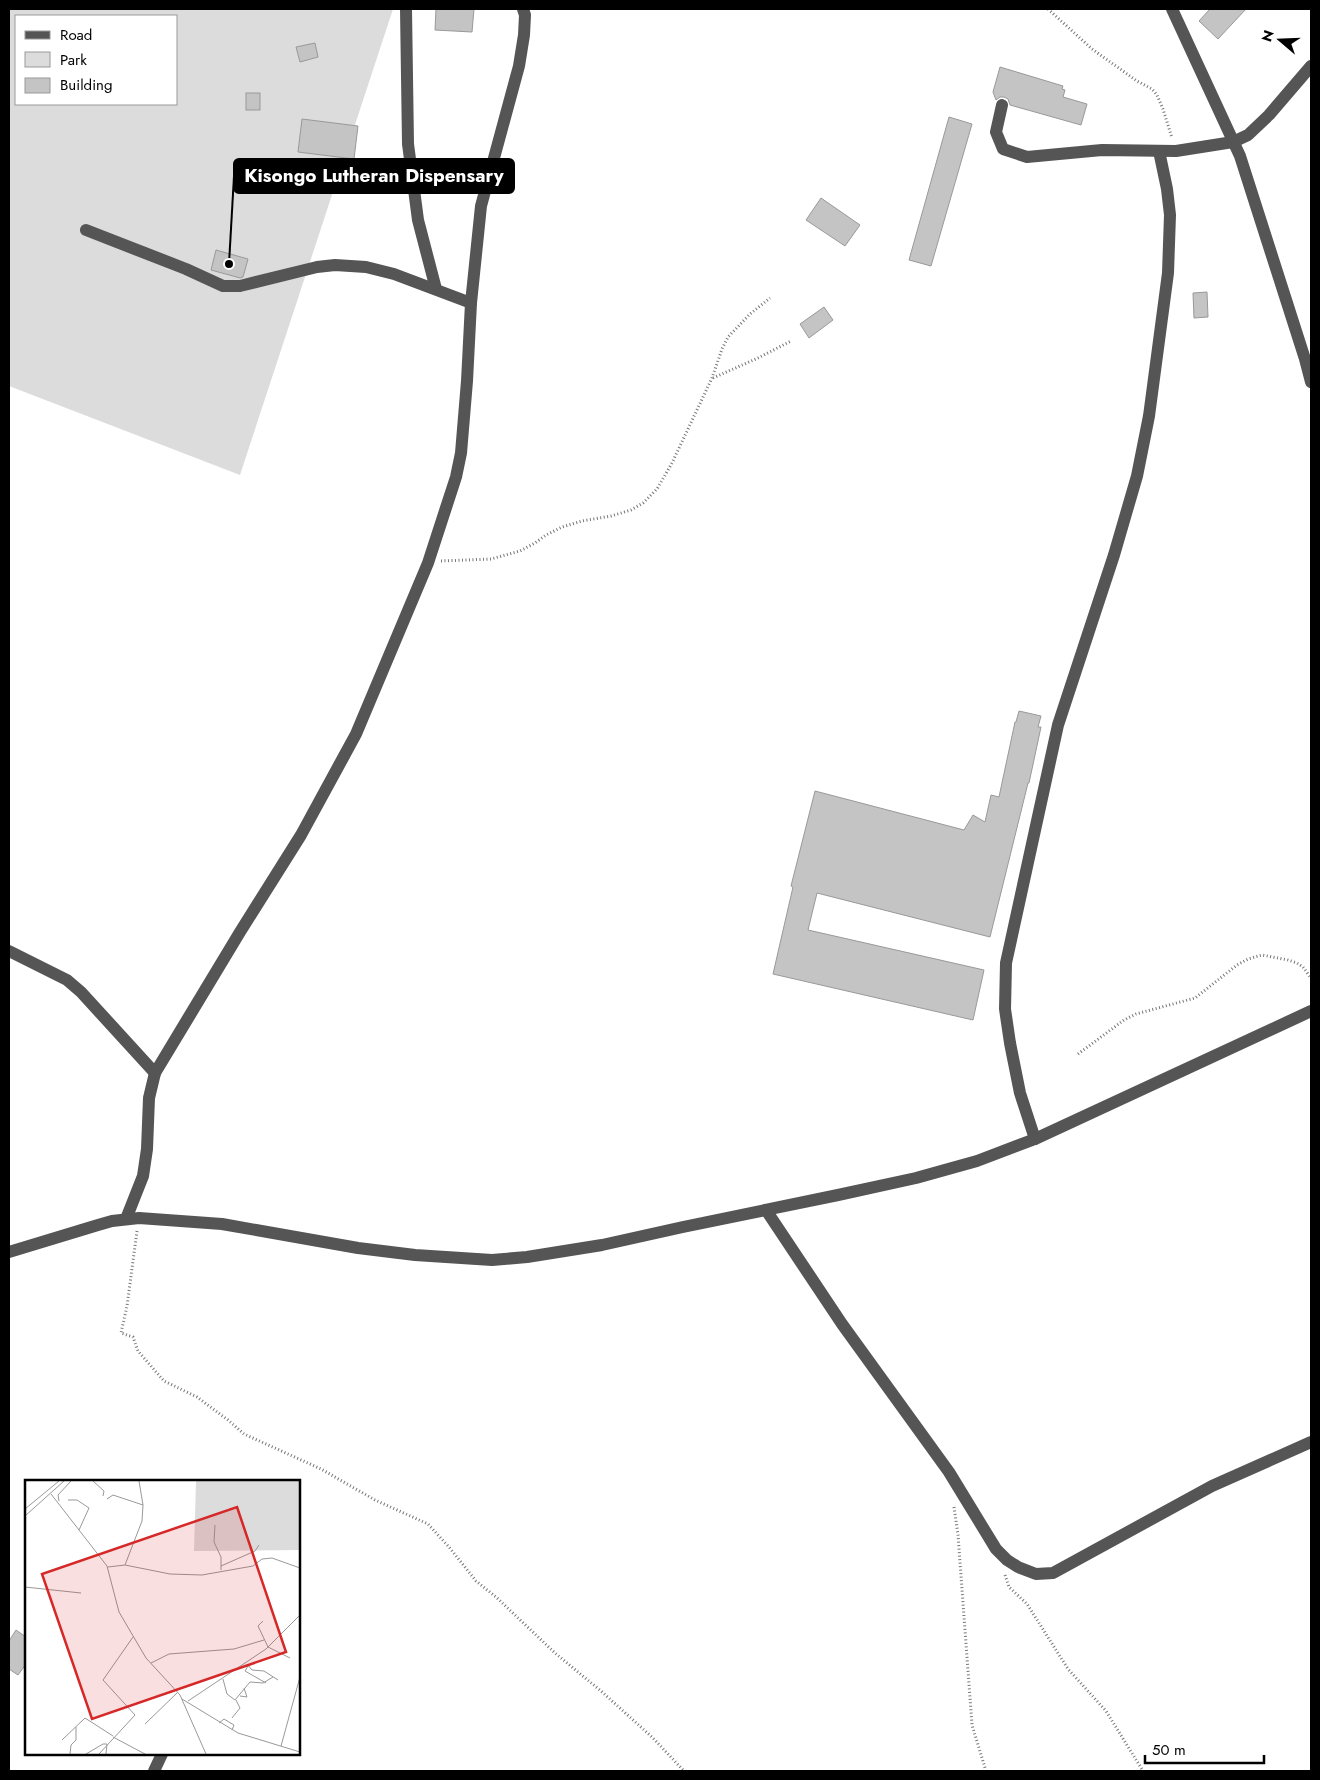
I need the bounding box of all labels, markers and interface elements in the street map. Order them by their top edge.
legend [15,15,178,105]
north arrow [1255,15,1305,65]
text: Road [60,24,92,46]
text: N [1256,27,1279,44]
text: Park [60,49,87,71]
text: Building [60,74,112,96]
callout: Kisongo Lutheran Dispensary [234,159,514,193]
text: Kisongo Lutheran Dispensary [244,162,505,189]
inset map [25,1480,300,1755]
scale bar [1145,1732,1264,1764]
text: 50 m [1152,1739,1186,1761]

